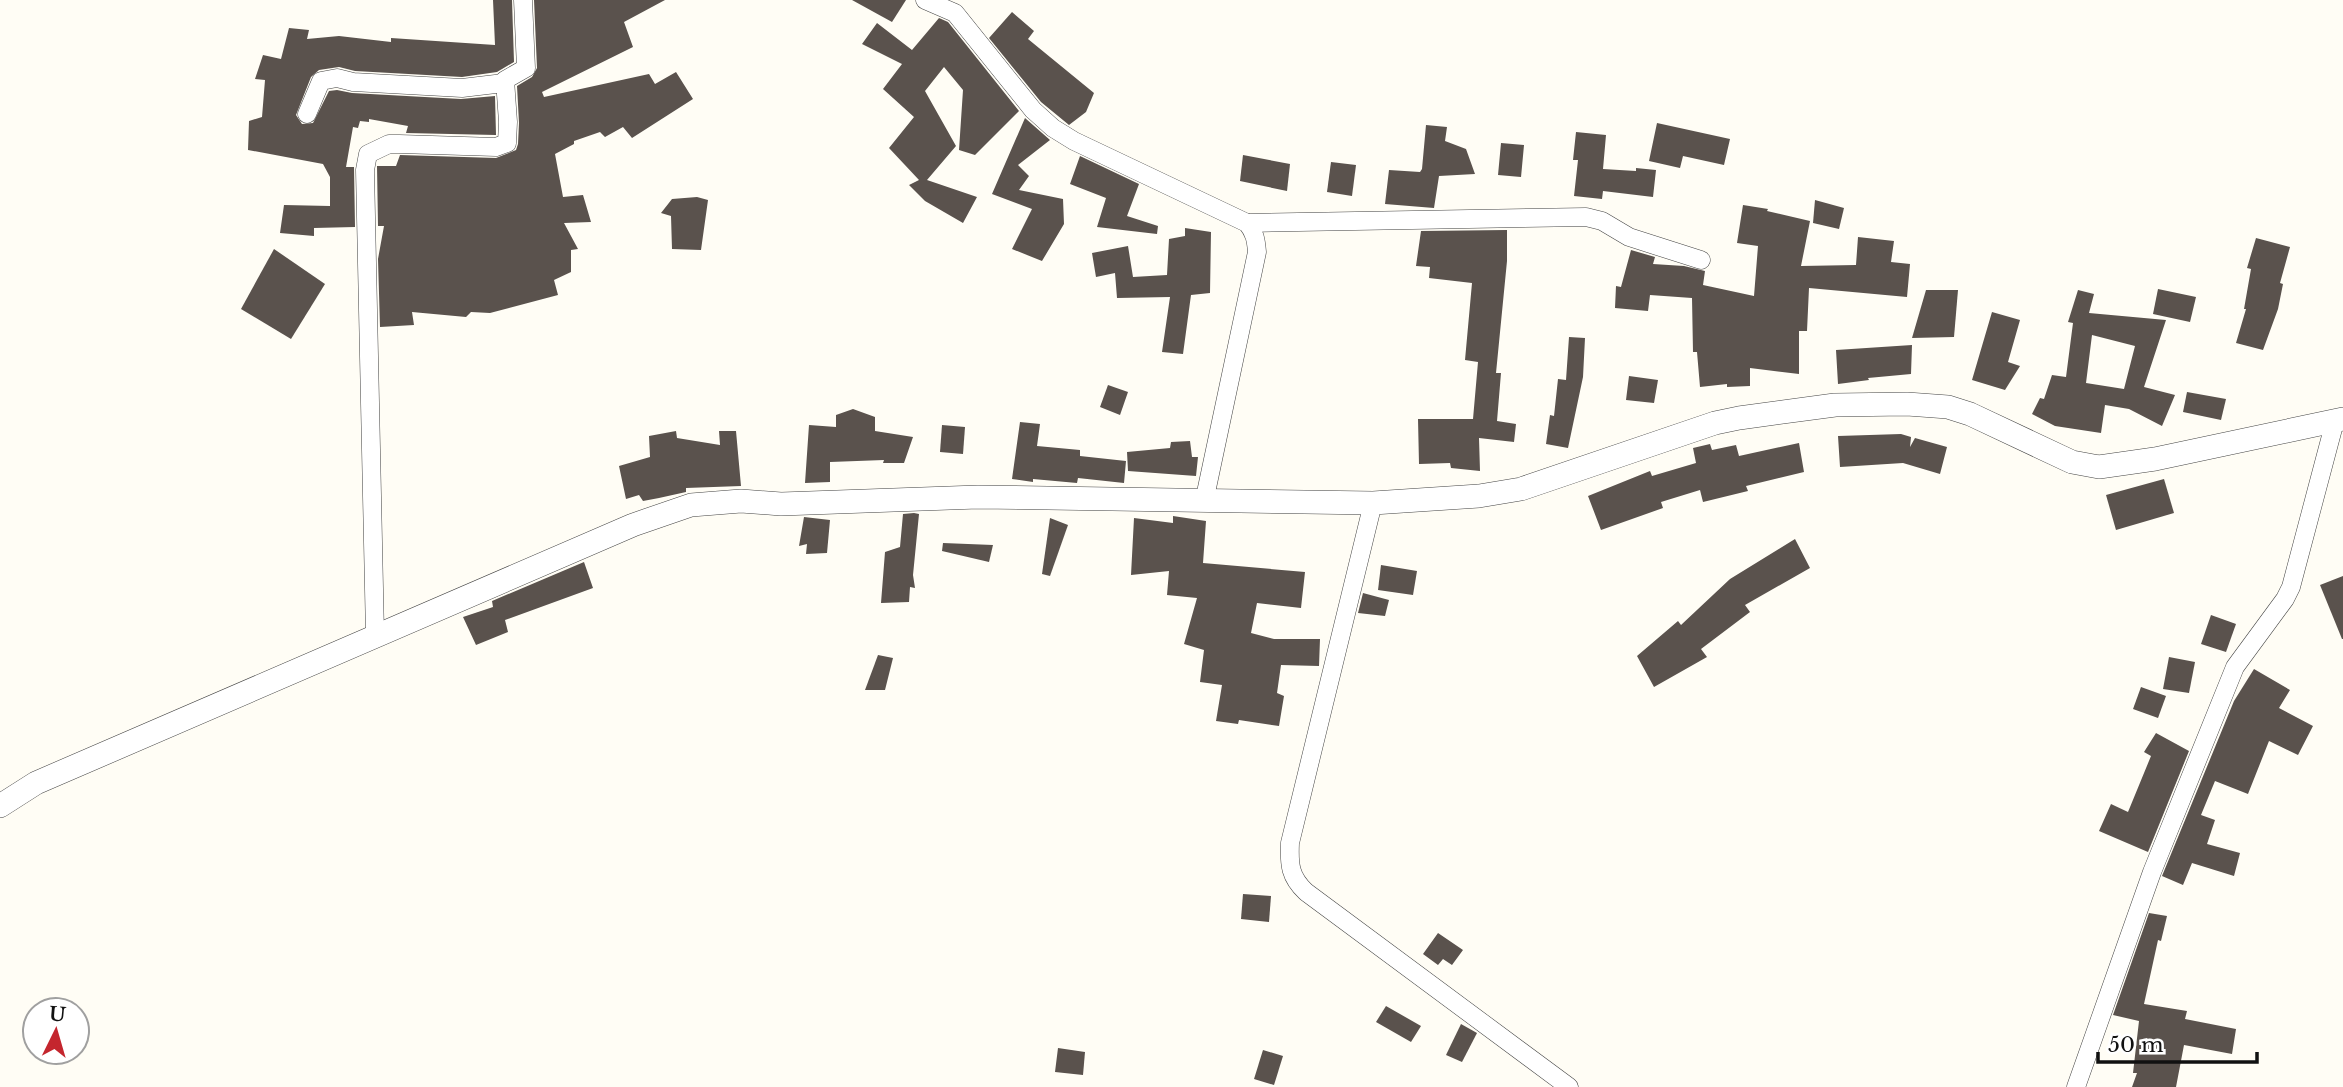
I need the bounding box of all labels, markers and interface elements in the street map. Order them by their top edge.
north arrow [21,996,91,1066]
text: U [48,1002,67,1027]
scale bar [2098,1020,2257,1064]
text: 50 m [2108,1032,2164,1058]

